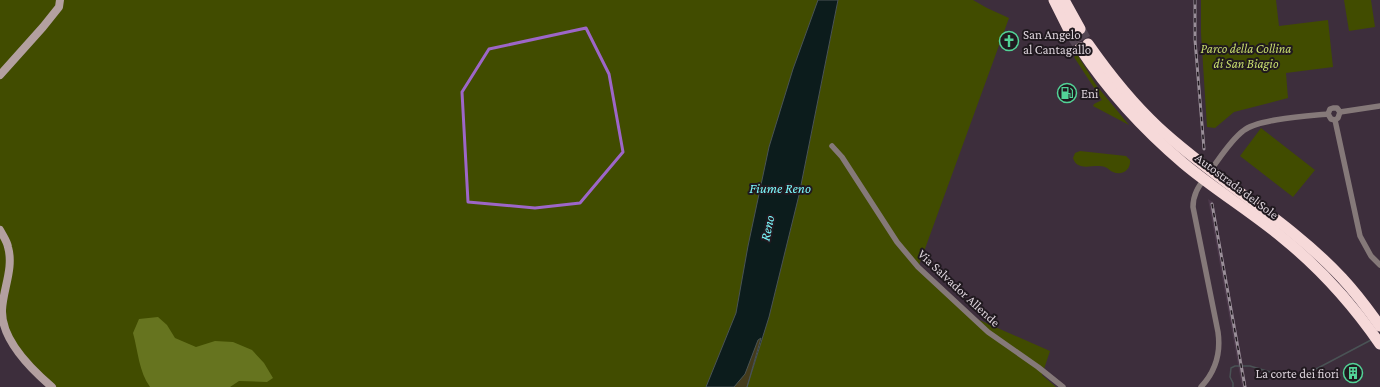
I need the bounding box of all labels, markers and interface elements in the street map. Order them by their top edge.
place label: San Angelo al Cantagallo [1023,27,1091,57]
church icon: San Angelo al Cantagallo [998,30,1020,52]
park label: Parco della Collina di San Biagio [1201,41,1291,71]
fuel station icon: Eni [1056,82,1078,104]
place label: Eni [1081,86,1099,101]
street label: Autostrada del Sole [1193,150,1282,222]
water label: Fiume Reno [749,180,811,196]
water label: Reno [756,214,778,242]
street label: Via Salvador Allende [915,246,1003,330]
building icon: La corte dei fiori [1342,362,1364,384]
place label: La corte dei fiori [1255,366,1340,381]

